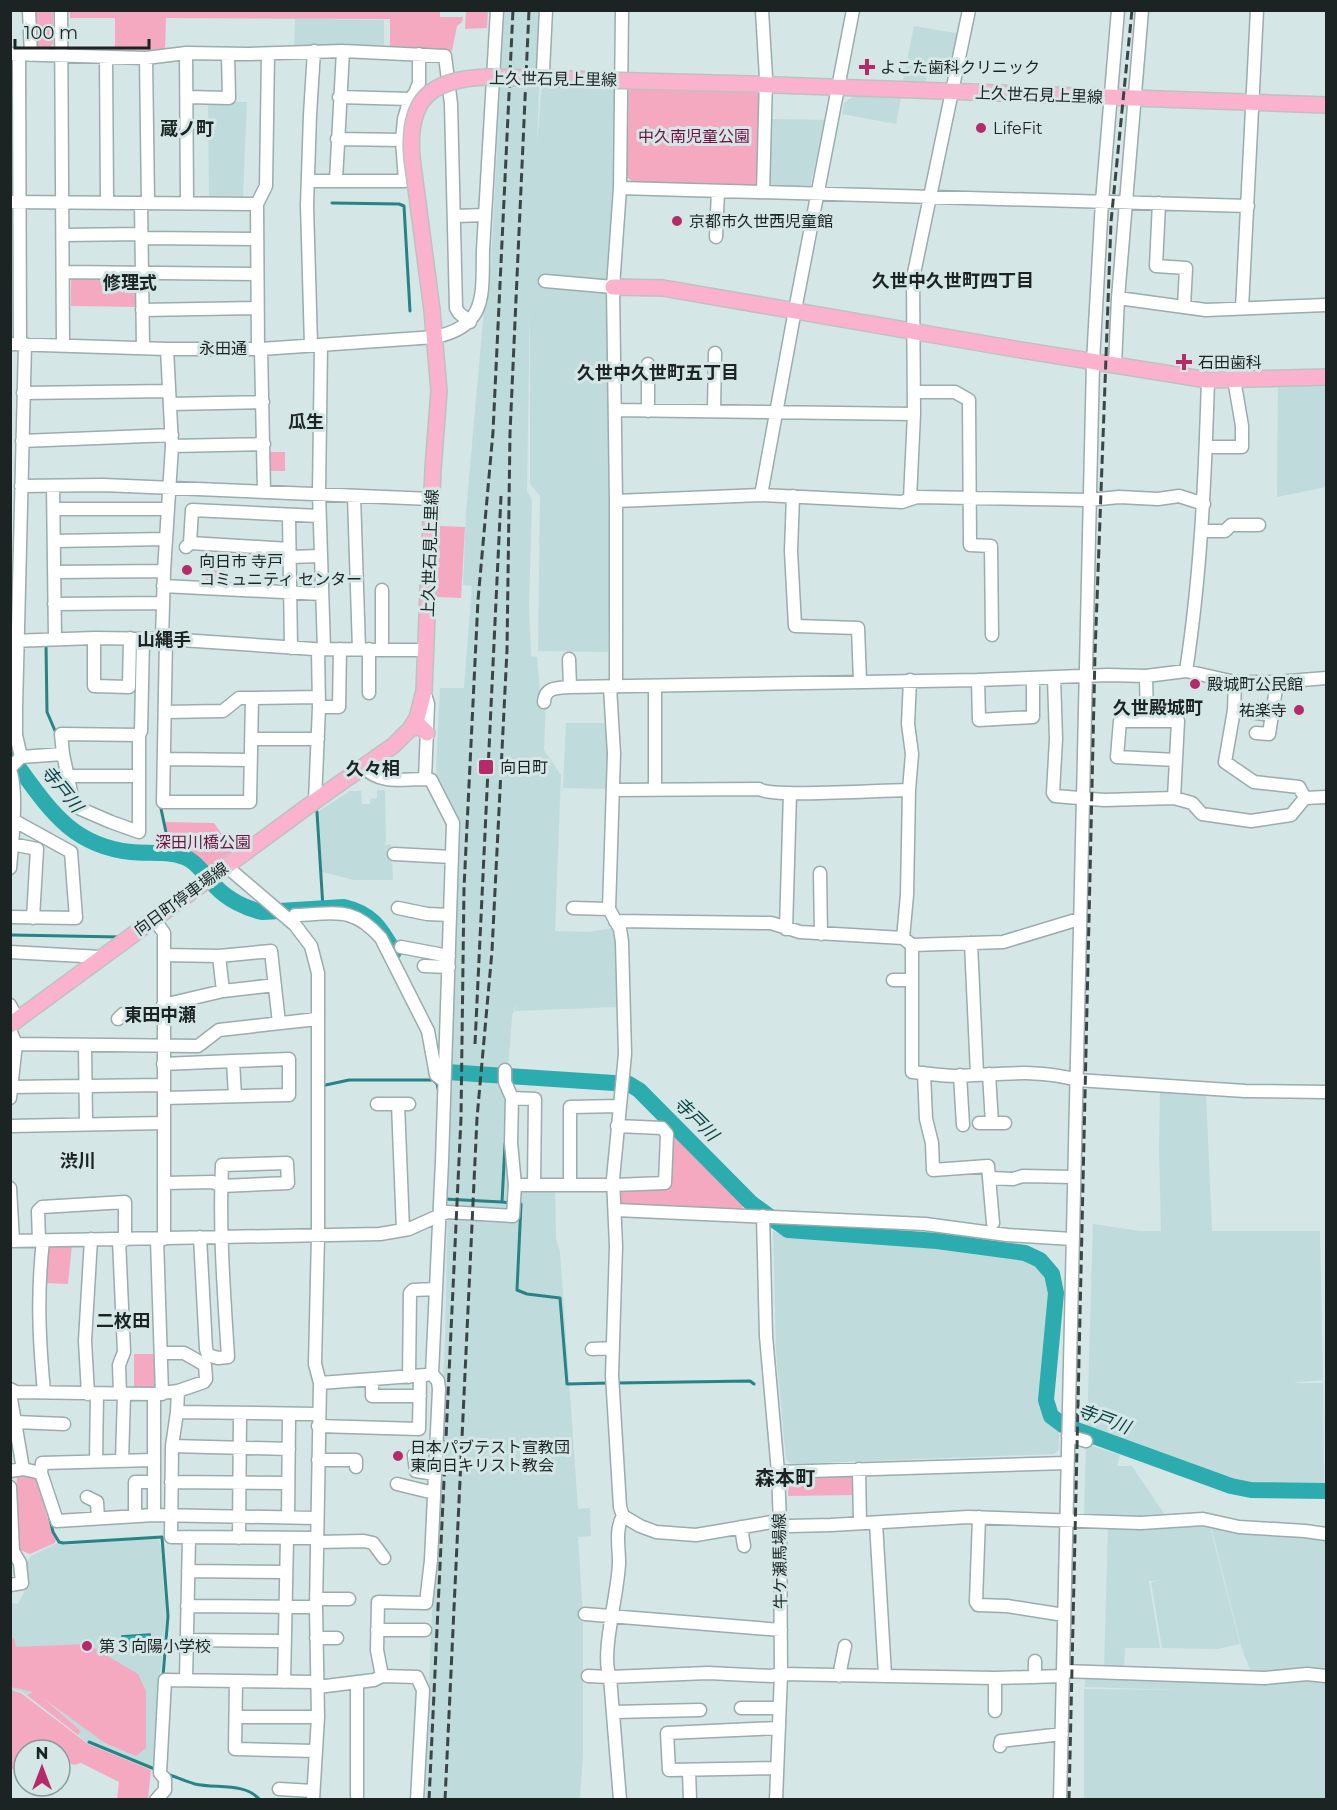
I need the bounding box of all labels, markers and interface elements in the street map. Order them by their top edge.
scale bar [15,12,148,50]
text: 100 m [24,22,78,44]
marker: よこた歯科クリニック [858,58,876,76]
place label: よこた歯科クリニック [880,58,1040,77]
street label: 上久世石見上里線 [489,68,617,90]
street label: 上久世石見上里線 [975,83,1103,107]
district label: 蔵ノ町 [160,118,214,140]
place label: LifeFit [993,119,1043,138]
marker: LifeFit [974,121,988,135]
park label: 中久南児童公園 [638,127,750,146]
place label: 京都市久世西児童館 [689,212,833,231]
marker: 京都市久世西児童館 [670,214,684,228]
district label: 久世中久世町四丁目 [872,270,1034,292]
district label: 修理式 [102,272,157,294]
street label: 永田通 [199,339,247,358]
marker: 石田歯科 [1175,353,1193,371]
place label: 石田歯科 [1198,353,1262,372]
district label: 久世中久世町五丁目 [577,362,739,384]
district label: 瓜生 [288,411,324,433]
street label: 上久世石見上里線 [418,489,442,617]
place label: 向日市 寺戸 コミュニティ センター [199,552,362,589]
marker: 向日市 寺戸 コミュニティ センター [180,563,194,577]
district label: 山縄手 [137,629,191,651]
place label: 殿城町公民館 [1207,675,1303,694]
marker: 殿城町公民館 [1188,677,1202,691]
district label: 久世殿城町 [1113,697,1203,719]
place label: 祐楽寺 [1239,701,1287,720]
marker: 祐楽寺 [1292,703,1306,717]
district label: 久々相 [346,758,400,780]
marker: 向日町 [477,758,495,776]
place label: 向日町 [500,758,548,777]
water label: 寺戸川 [36,761,89,818]
park label: 深田川橋公園 [155,833,251,852]
street label: 向日町停車場線 [130,858,232,940]
district label: 東田中瀬 [124,1004,196,1026]
water label: 寺戸川 [669,1092,724,1147]
district label: 渋川 [60,1150,96,1172]
district label: 二枚田 [96,1310,150,1332]
water label: 寺戸川 [1075,1399,1135,1439]
place label: 日本パブテスト宣教団 東向日キリスト教会 [410,1438,570,1475]
marker: 日本パブテスト宣教団 東向日キリスト教会 [391,1449,405,1463]
district label: 森本町 [755,1466,815,1490]
street label: 牛ケ瀬馬場線 [770,1513,790,1609]
place label: 第３向陽小学校 [99,1637,211,1656]
marker: 第３向陽小学校 [80,1639,94,1653]
north arrow [12,1738,72,1798]
text: N [36,1744,48,1763]

